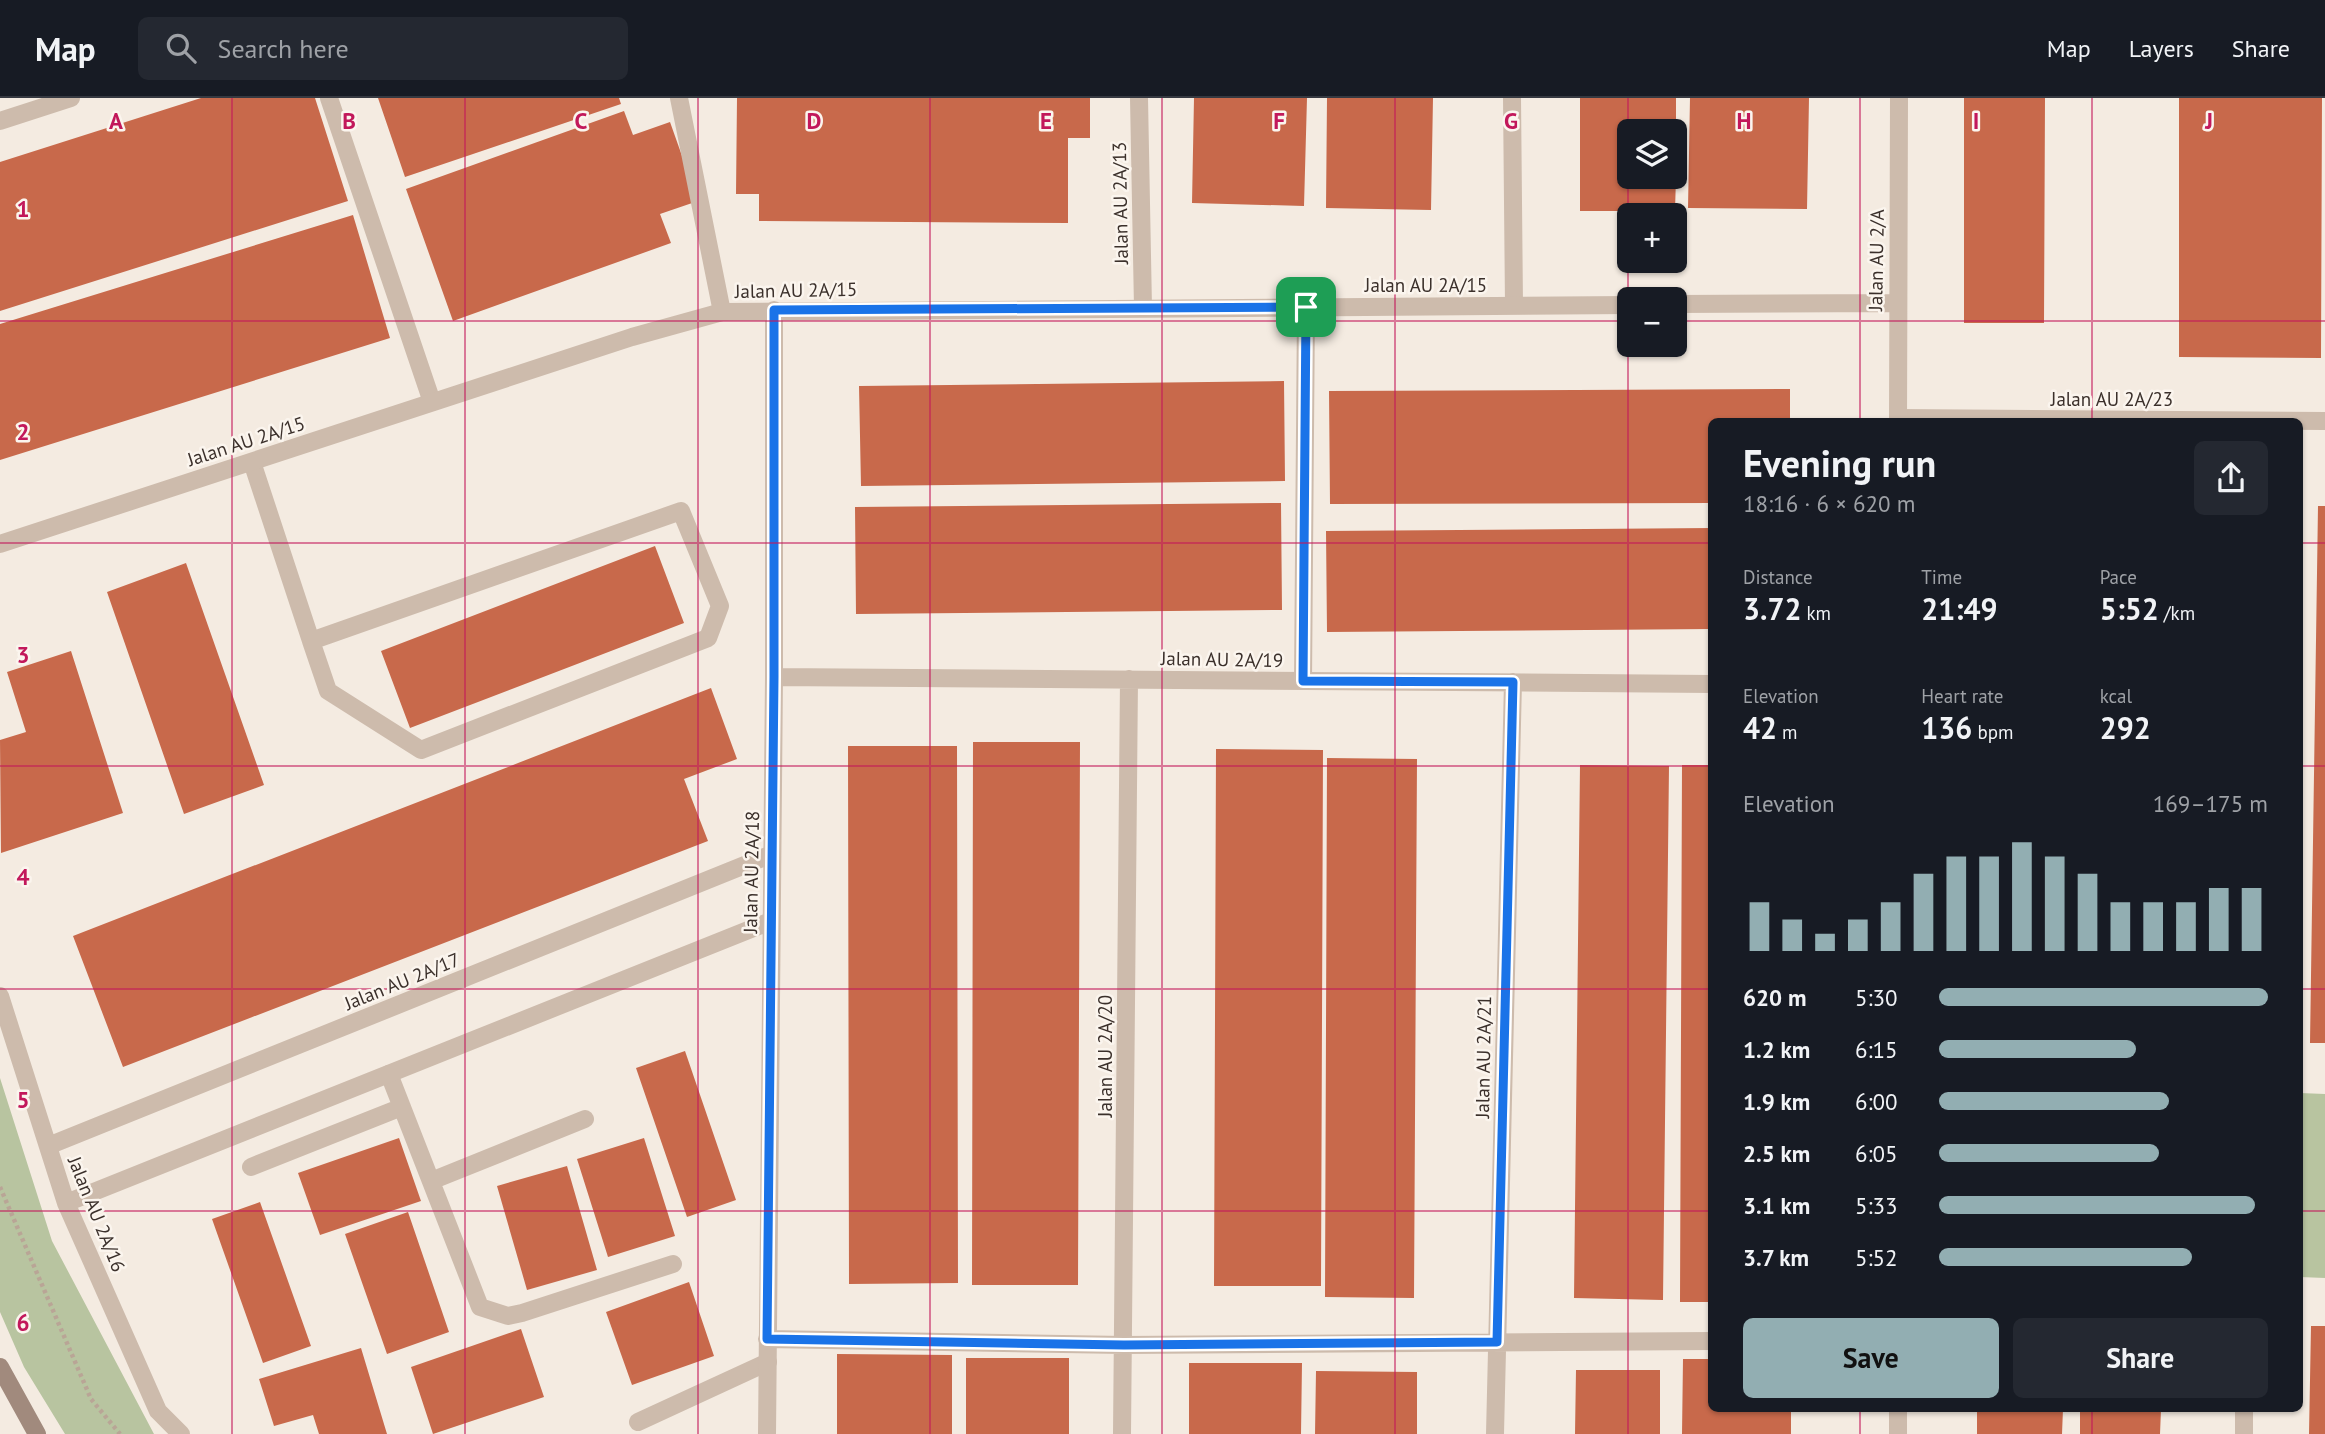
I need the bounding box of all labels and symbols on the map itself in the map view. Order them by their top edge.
text: A [109,106,123,135]
text: B [342,106,356,135]
text: C [575,106,588,135]
text: D [807,106,821,135]
text: E [1040,106,1052,135]
text: F [1273,106,1285,135]
text: G [1504,106,1518,135]
text: H [1737,106,1751,135]
text: I [1973,106,1979,135]
text: J [2204,106,2213,135]
street label: Jalan AU 2A/13 [1107,142,1133,265]
text: 1 [16,194,30,223]
street label: Jalan AU 2/A [1863,209,1889,312]
street label: Jalan AU 2A/15 [1364,273,1487,297]
street label: Jalan AU 2A/15 [734,277,857,303]
pin [1276,277,1336,337]
street label: Jalan AU 2A/23 [2050,387,2173,411]
street label: Jalan AU 2A/15 [183,411,308,472]
text: 2 [16,417,30,446]
text: 3 [16,640,30,669]
street label: Jalan AU 2A/19 [1160,646,1283,672]
street label: Jalan AU 2A/18 [738,811,764,934]
text: 4 [16,862,30,891]
street label: Jalan AU 2A/17 [340,947,463,1015]
street label: Jalan AU 2A/20 [1093,995,1117,1118]
street label: Jalan AU 2A/21 [1470,996,1496,1119]
text: 5 [16,1085,30,1114]
street label: Jalan AU 2A/16 [63,1152,131,1275]
text: 6 [16,1308,30,1337]

